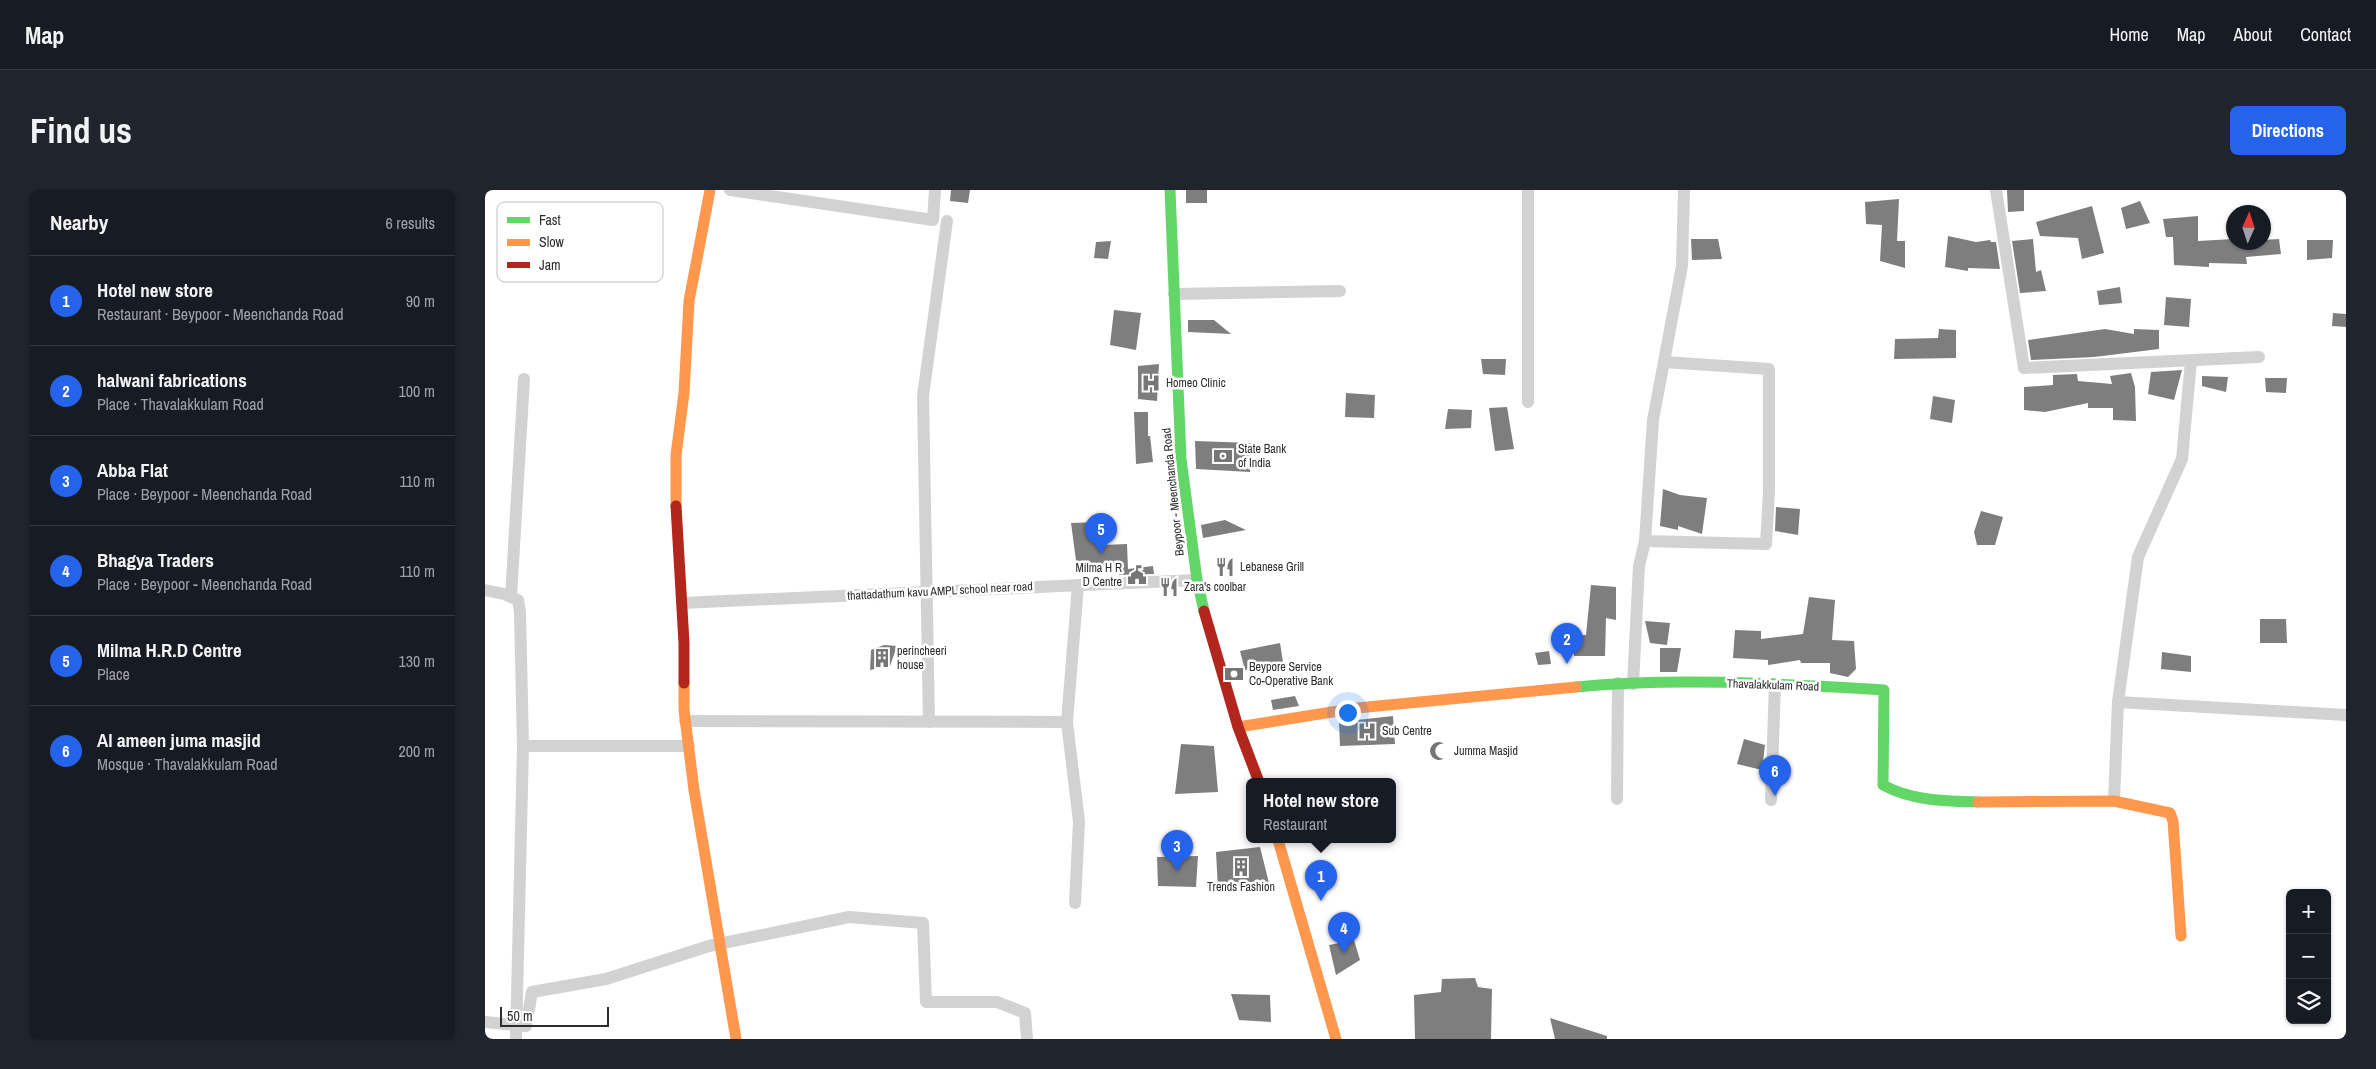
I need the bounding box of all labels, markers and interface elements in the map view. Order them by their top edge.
text: Map [25,19,64,51]
text: Home [2109,22,2149,47]
text: Map [2177,22,2206,47]
text: About [2234,22,2272,47]
text: Contact [2300,22,2351,47]
button: Directions [2230,106,2346,155]
text: Find us [30,107,132,154]
legend [497,202,663,282]
north arrow [2226,205,2271,250]
text: Nearby [50,208,108,237]
text: Fast [539,211,561,229]
text: 6 results [385,212,435,234]
text: Slow [539,233,565,251]
text: Jam [539,256,561,274]
text: Hotel new store [97,277,213,303]
text: 1 [62,290,70,312]
text: 90 m [406,290,435,312]
text: Restaurant · Beypoor - Meenchanda Road [97,303,344,325]
text: halwani fabrications [97,367,247,393]
hospital icon: Homeo Clinic [1140,372,1162,394]
place label: Homeo Clinic [1166,375,1226,391]
text: 2 [62,380,70,402]
text: 100 m [399,380,435,402]
text: Place · Thavalakkulam Road [97,393,264,415]
street label: Beypoor - Meenchanda Road [1158,427,1188,557]
place label: State Bank of India [1238,441,1286,471]
bank icon: State Bank of India [1212,445,1234,467]
text: Abba Flat [97,457,168,483]
text: 3 [62,470,70,492]
text: 110 m [399,470,435,492]
text: Place · Beypoor - Meenchanda Road [97,483,312,505]
pin: 5 [1085,513,1117,554]
text: Bhagya Traders [97,547,214,573]
restaurant icon: Lebanese Grill [1214,556,1236,578]
place label: Lebanese Grill [1240,559,1304,575]
text: 4 [62,560,70,582]
text: 110 m [399,560,435,582]
place label: Milma H R D Centre [1076,560,1122,590]
public building icon: Milma H R D Centre [1126,564,1148,586]
text: Place · Beypoor - Meenchanda Road [97,573,312,595]
restaurant icon: Zara's coolbar [1158,576,1180,598]
street label: thattadathum kavu AMPL school near road [847,578,1033,604]
place label: Zara's coolbar [1184,579,1247,595]
pin: 2 [1551,623,1583,664]
text: Milma H.R.D Centre [97,637,242,663]
place label: perincheeri house [897,643,947,673]
building icon: perincheeri house [871,647,893,669]
text: 5 [62,650,70,672]
text: 130 m [399,650,435,672]
place label: Beypore Service Co-Operative Bank [1249,659,1333,689]
text: Place [97,663,130,685]
bank icon: Beypore Service Co-Operative Bank [1223,663,1245,685]
street label: Thavalakkulam Road [1727,675,1819,695]
your location [1335,700,1361,726]
hospital icon: Sub Centre [1356,720,1378,742]
place label: Sub Centre [1382,723,1432,739]
text: Al ameen juma masjid [97,727,261,753]
text: 6 [62,740,70,762]
text: 200 m [399,740,435,762]
mosque icon: Jumma Masjid [1428,740,1450,762]
place label: Jumma Masjid [1454,743,1518,759]
text: Mosque · Thavalakkulam Road [97,753,278,775]
pin: 6 [1759,755,1791,796]
popup [1246,778,1396,843]
text: Hotel new store [1263,787,1379,813]
text: Restaurant [1263,813,1327,835]
pin: 3 [1161,830,1193,871]
building icon: Trends Fashion [1230,856,1252,878]
pin: 1 [1305,860,1337,901]
place label: Trends Fashion [1207,879,1275,895]
map controls [2286,889,2331,1024]
button: + [2286,889,2331,934]
pin: 4 [1328,912,1360,953]
button: − [2286,934,2331,979]
button: layers [2286,979,2331,1024]
scale bar [500,1004,609,1027]
text: 50 m [507,1007,533,1025]

